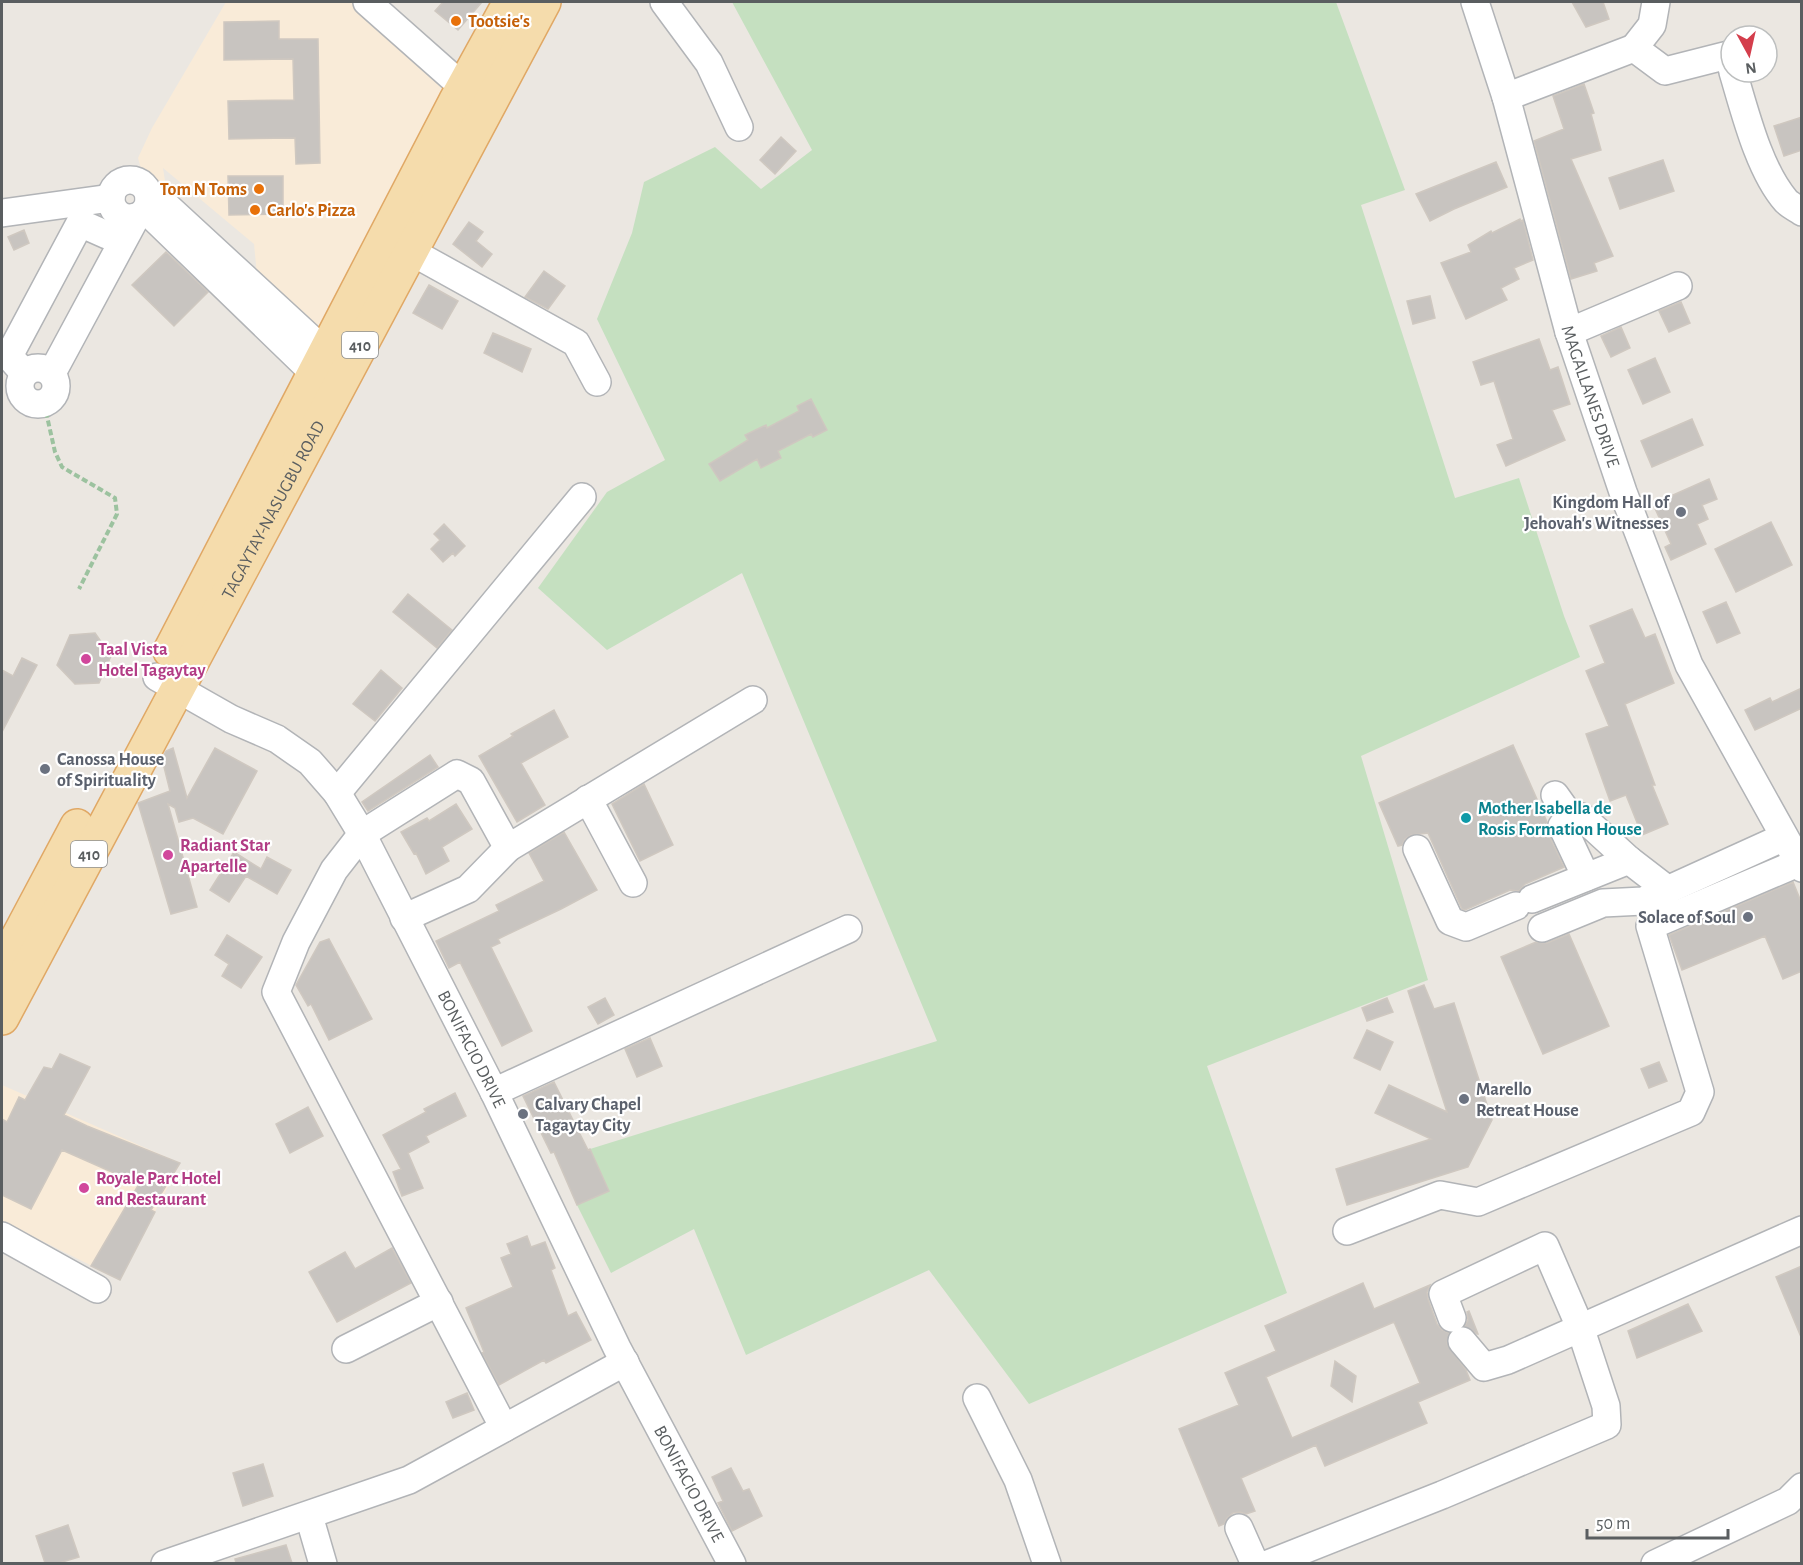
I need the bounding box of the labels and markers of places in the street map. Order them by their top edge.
place label: Tootsie's [468,13,530,31]
marker: Tootsie's [449,14,463,28]
place label: Tom N Toms [160,181,247,199]
marker: Tom N Toms [252,182,266,196]
place label: Carlo's Pizza [267,202,356,220]
marker: Carlo's Pizza [248,203,262,217]
place label: Kingdom Hall of Jehovah's Witnesses [1524,494,1671,533]
marker: Kingdom Hall of Jehovah's Witnesses [1674,505,1688,519]
place label: Taal Vista Hotel Tagaytay [98,641,206,680]
marker: Taal Vista Hotel Tagaytay [79,652,93,666]
place label: Canossa House of Spirituality [57,751,164,790]
marker: Canossa House of Spirituality [38,762,52,776]
place label: Mother Isabella de Rosis Formation House [1478,800,1642,839]
marker: Mother Isabella de Rosis Formation House [1459,811,1473,825]
place label: Radiant Star Apartelle [180,837,271,876]
marker: Radiant Star Apartelle [161,848,175,862]
place label: Solace of Soul [1638,909,1736,927]
marker: Solace of Soul [1741,910,1755,924]
place label: Marello Retreat House [1476,1081,1579,1120]
marker: Marello Retreat House [1457,1092,1471,1106]
place label: Calvary Chapel Tagaytay City [535,1096,641,1135]
marker: Calvary Chapel Tagaytay City [516,1107,530,1121]
place label: Royale Parc Hotel and Restaurant [96,1170,221,1209]
marker: Royale Parc Hotel and Restaurant [77,1181,91,1195]

